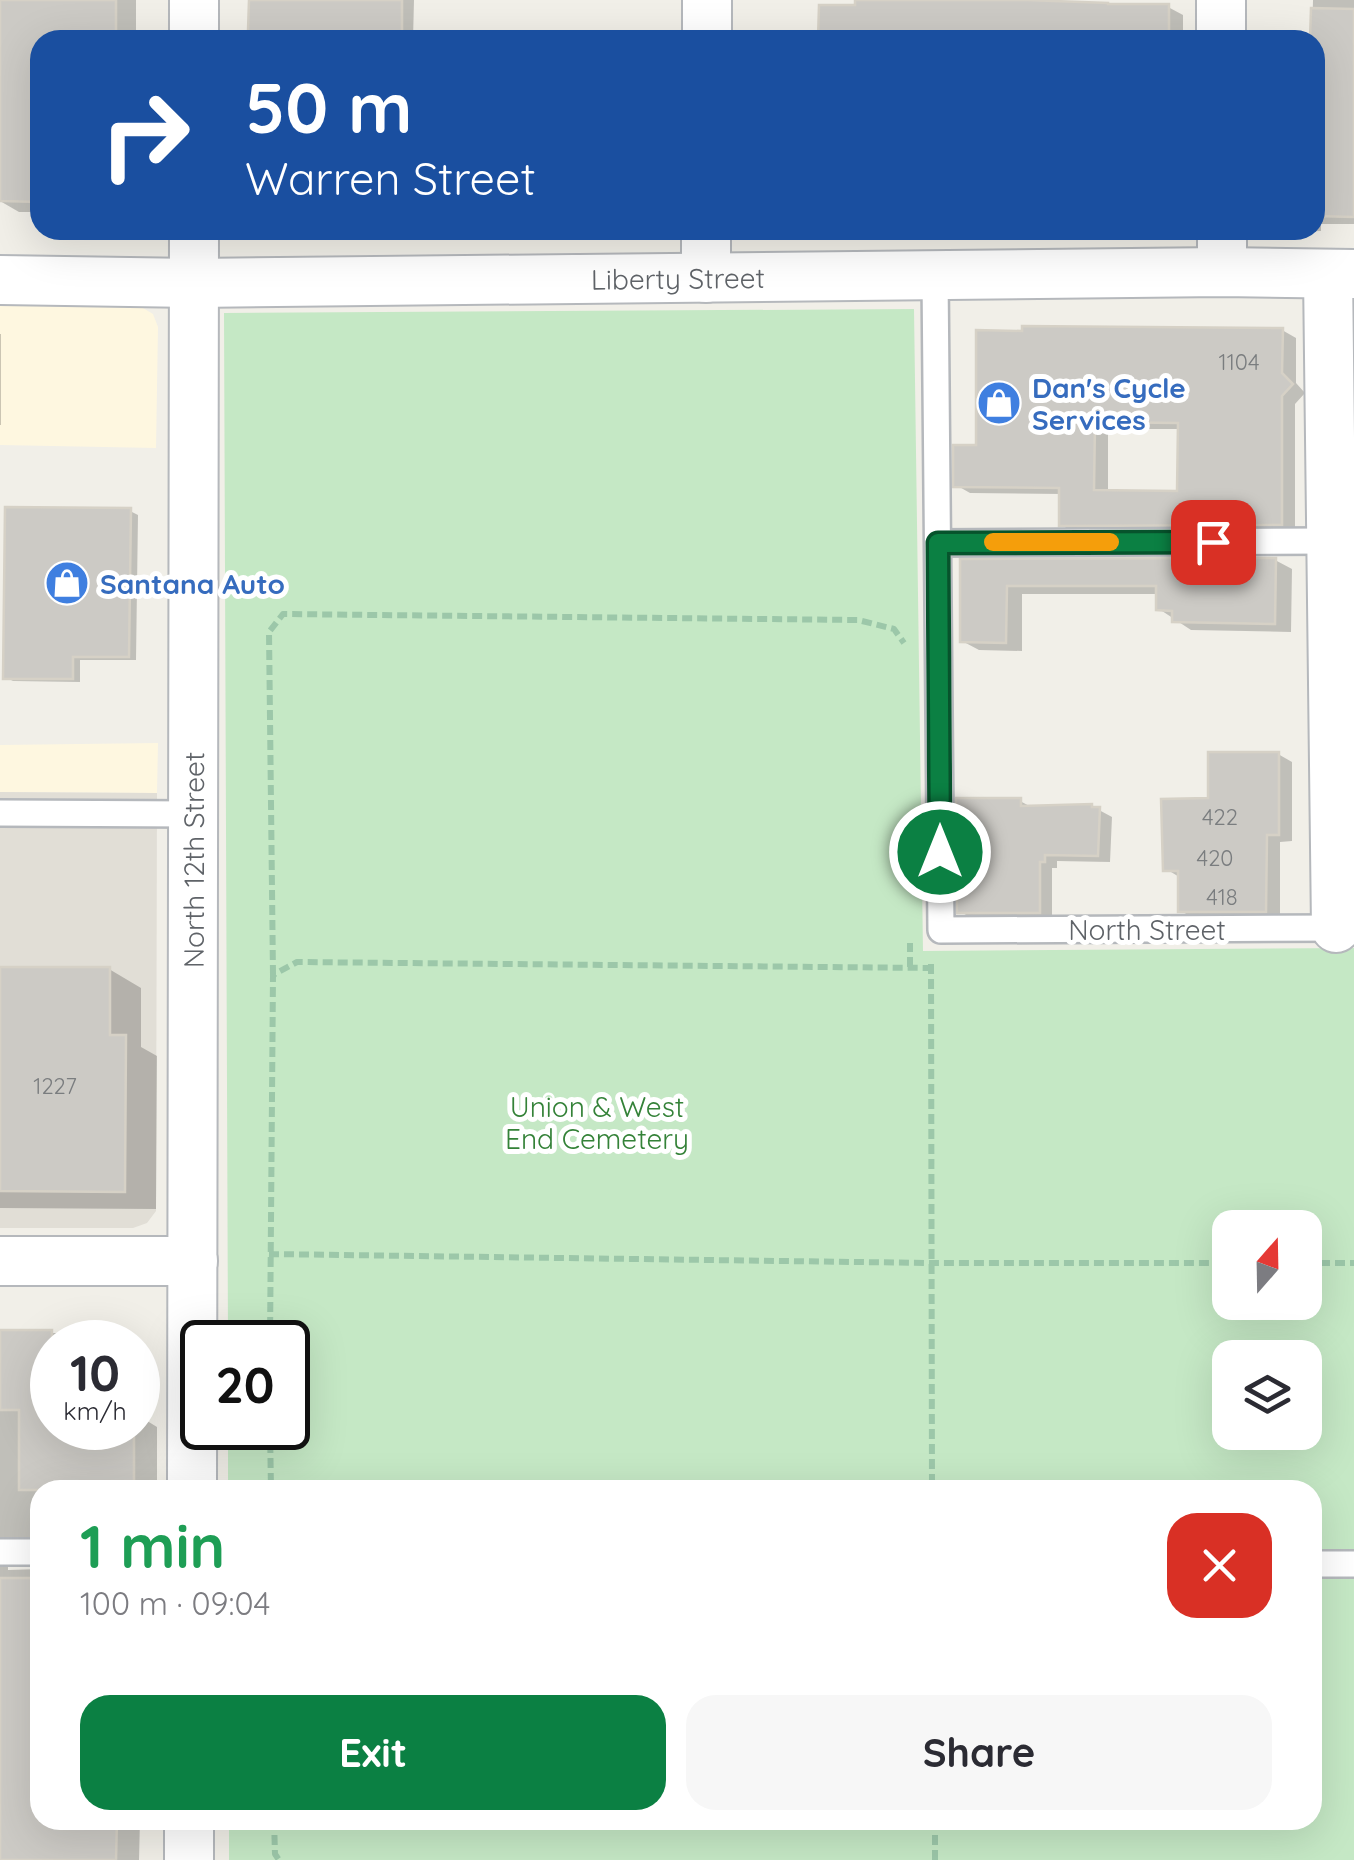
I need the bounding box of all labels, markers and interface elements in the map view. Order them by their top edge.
text: 50 m [245,63,412,151]
icon: right [80,70,210,200]
text: Warren Street [245,150,536,206]
street label: Liberty Street [591,259,765,296]
house number: 1104 [1219,348,1259,376]
place label: Dan's Cycle Services [1032,370,1186,437]
shop icon: Dan's Cycle Services [976,380,1022,426]
pin [1171,500,1256,585]
icon: arrive [1186,515,1241,570]
shop icon: Santana Auto [44,560,90,606]
place label: Santana Auto [100,566,285,601]
street label: North 12th Street [175,752,211,968]
position arrow [888,800,992,904]
house number: 422 [1202,803,1238,831]
house number: 420 [1197,844,1233,872]
house number: 418 [1206,883,1238,911]
street label: North Street [1068,912,1226,947]
house number: 1227 [33,1072,77,1100]
park label: Union & West End Cemetery [505,1089,689,1156]
north arrow [1212,1210,1322,1320]
map controls [1212,1210,1322,1450]
speed limit sign: 20 [180,1320,310,1450]
button: layers [1212,1340,1322,1450]
text: 10 [70,1341,120,1404]
text: km/h [63,1395,127,1426]
text: 1 min [80,1508,225,1583]
button: close [1167,1513,1272,1618]
text: 100 m · 09:04 [80,1583,270,1623]
button: Exit [80,1695,666,1810]
button: Share [686,1695,1272,1810]

